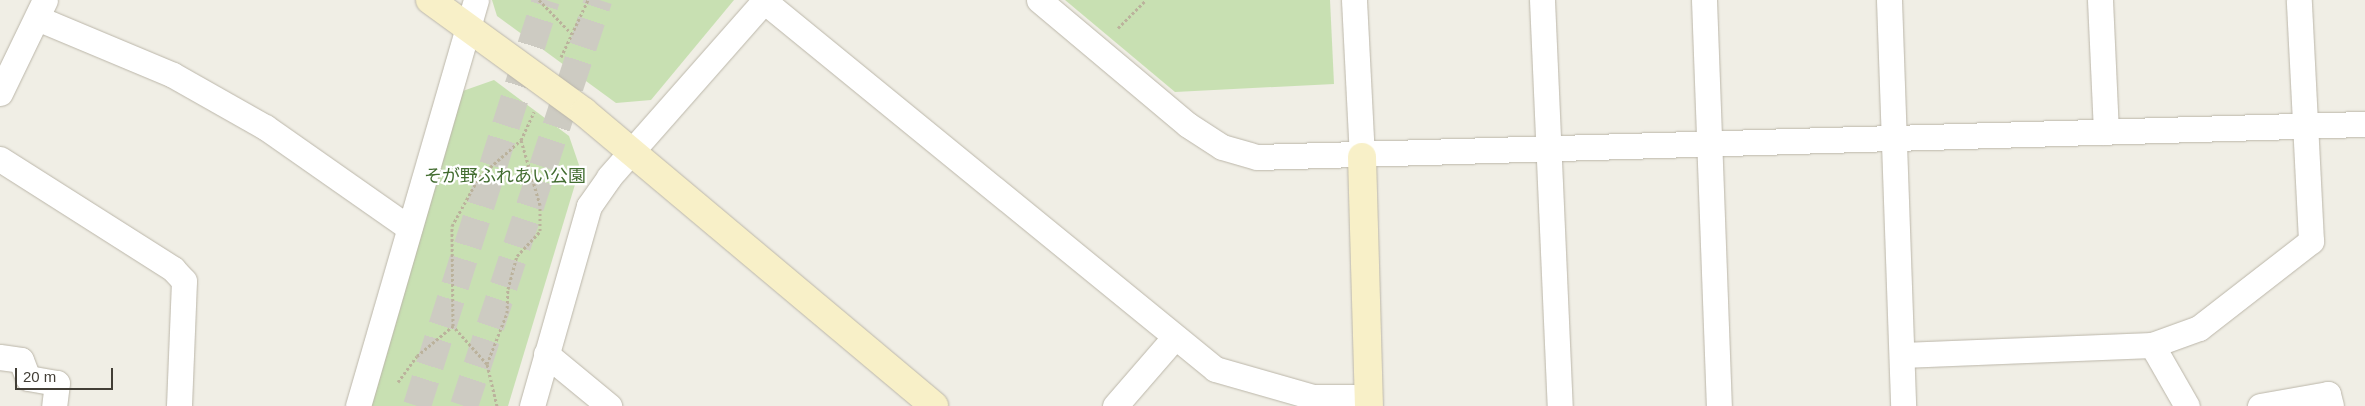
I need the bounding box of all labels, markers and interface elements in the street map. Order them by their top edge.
park label: そが野ふれあい公園 [424,165,586,187]
scale bar [18,358,115,390]
text: 20 m [23,368,56,385]

